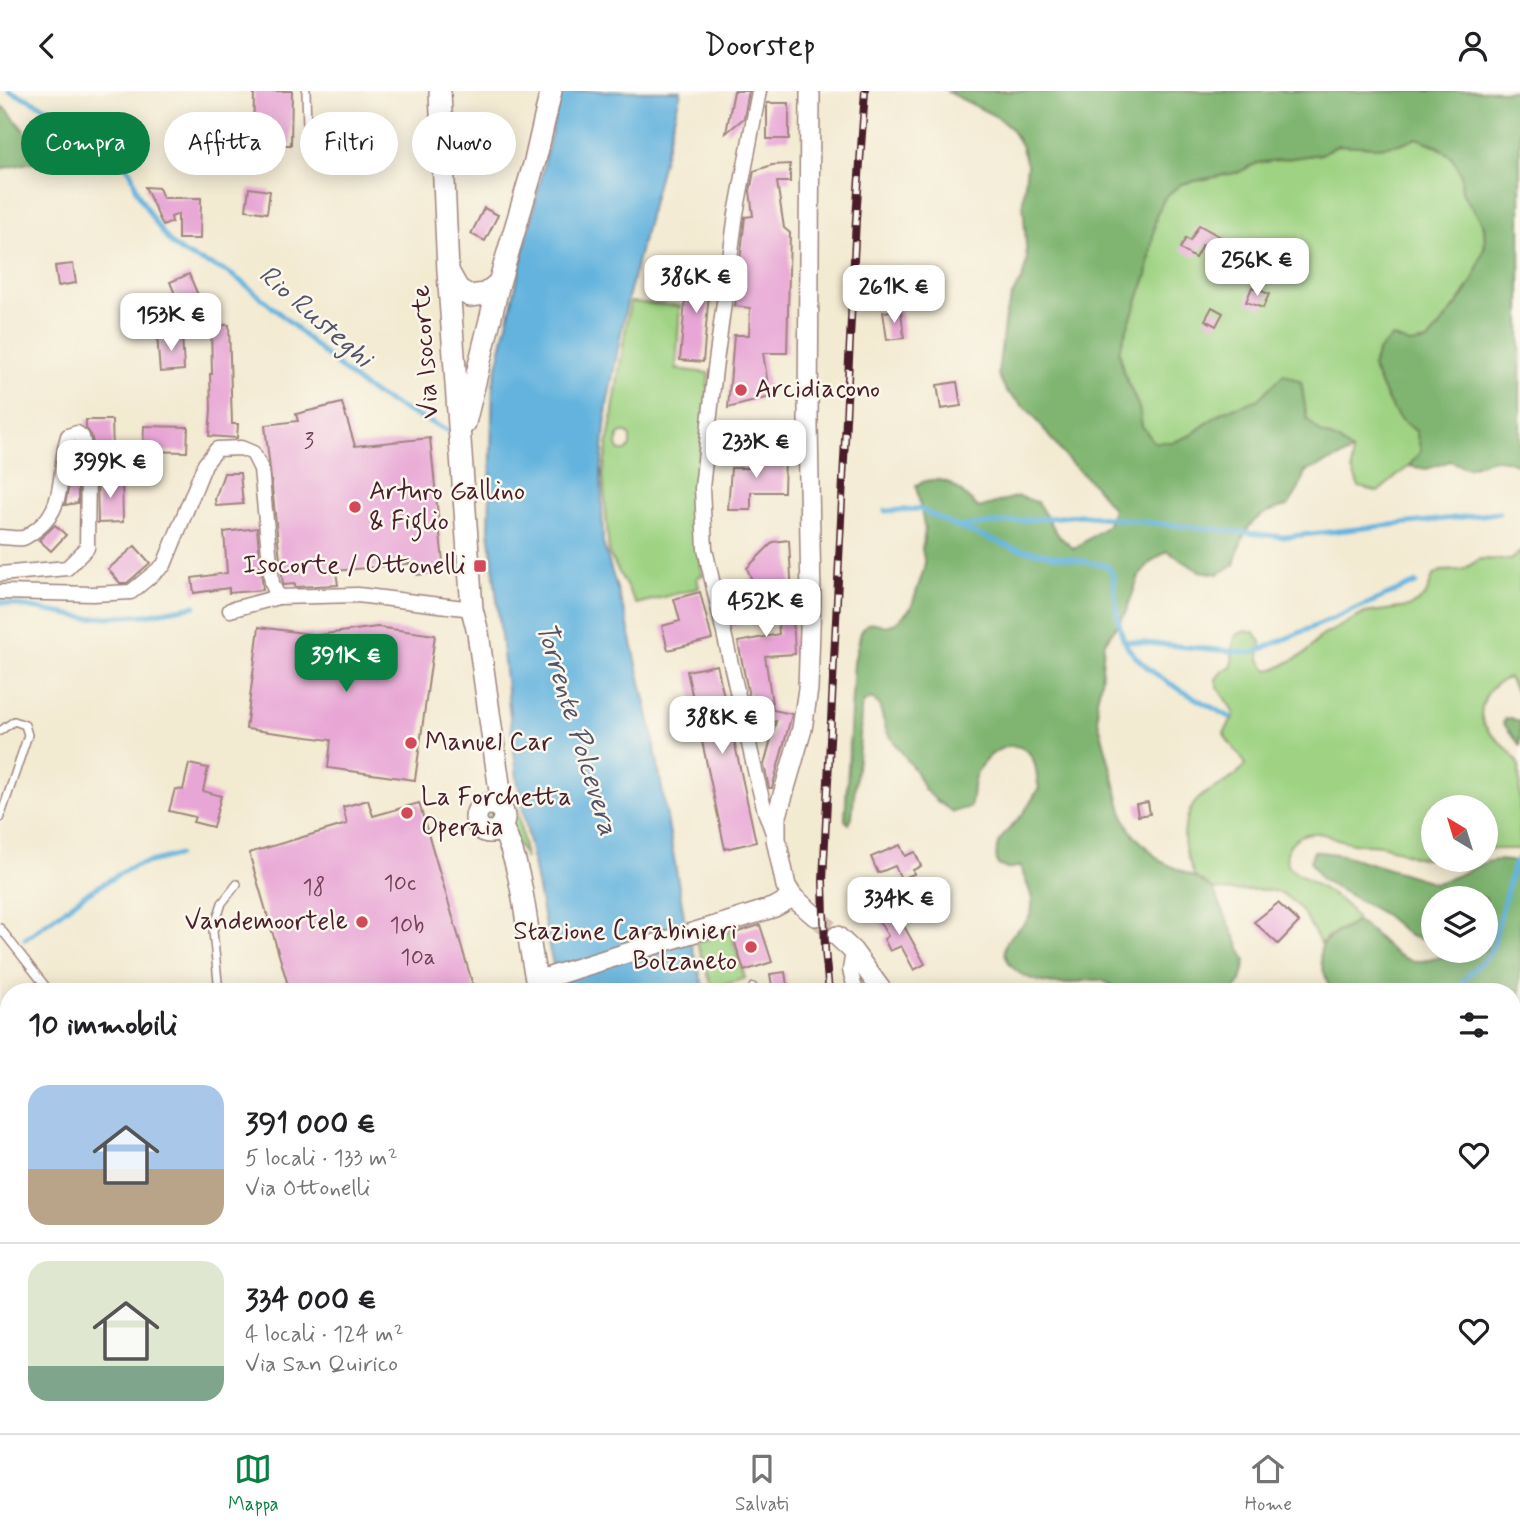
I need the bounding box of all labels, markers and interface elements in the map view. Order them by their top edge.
text: Doorstep [704,25,816,67]
icon: back [28,27,66,65]
icon: person [1454,27,1492,65]
chip: Compra [21,112,150,175]
chip: Affitta [164,112,286,175]
chip: Filtri [300,112,398,175]
chip: Nuovo [412,112,516,175]
pin: 256K € [1200,239,1314,298]
text: 256K € [1221,246,1293,276]
pin: 386K € [639,255,753,315]
water label: Rio Rusteghi [250,257,382,378]
text: 386K € [660,263,732,293]
pin: 261K € [837,265,951,325]
text: 261K € [859,273,929,303]
street label: Via Isocorte [404,284,448,420]
pin: 153K € [114,293,228,353]
text: 153K € [136,301,206,331]
place label: Arcidiacono [755,373,880,407]
marker: Arcidiacono [733,382,749,398]
pin: 233K € [699,421,813,480]
house number: 3 [304,427,314,457]
text: 233K € [722,428,790,458]
pin: 399K € [53,441,167,500]
text: 399K € [73,448,147,478]
place label: Arturo Gallino & Figlio [369,475,525,542]
marker: Arturo Gallino & Figlio [347,499,363,515]
place label: Isocorte / Ottonelli [243,549,466,583]
marker: Isocorte / Ottonelli [472,558,488,574]
pin: 452K € [709,580,823,639]
text: 452K € [728,587,804,617]
water label: Torrente Polcevera [526,618,626,840]
pin: 391K € [289,635,403,694]
text: 391K € [311,642,381,672]
pin: 388K € [665,697,779,756]
text: 388K € [686,704,758,734]
place label: Manuel Car [425,726,552,760]
marker: Manuel Car [403,735,419,751]
place label: La Forchetta Operaia [421,781,572,845]
north arrow [1421,795,1498,871]
map controls [1421,795,1498,963]
marker: La Forchetta Operaia [399,805,415,821]
house number: 10c [384,869,416,899]
house number: 18 [303,873,325,903]
pin: 334K € [842,877,956,937]
text: 334K € [863,885,935,915]
button: layers [1421,886,1498,963]
place label: Vandemoortele [184,905,348,939]
house number: 10b [390,911,424,941]
marker: Vandemoortele [354,914,370,930]
place label: Stazione Carabinieri Bolzaneto [513,915,737,979]
marker: Stazione Carabinieri Bolzaneto [743,939,759,955]
house number: 10a [400,943,436,973]
text: 10 immobili [28,1006,177,1045]
icon: filters [1455,1006,1493,1044]
text: 391 000 € [245,1105,376,1144]
icon: home [84,1113,168,1197]
icon: heart [1455,1136,1493,1174]
text: 5 locali · 133 m² [245,1144,398,1174]
text: Via Ottonelli [245,1174,370,1204]
text: 334 000 € [245,1281,377,1320]
icon: home [84,1289,168,1373]
icon: heart [1455,1312,1493,1350]
text: 4 locali · 124 m² [245,1320,404,1350]
text: Via San Quirico [245,1350,398,1380]
tab: Mappa [228,1450,279,1517]
tab: Salvati [735,1450,789,1517]
tab: Home [1245,1450,1292,1517]

